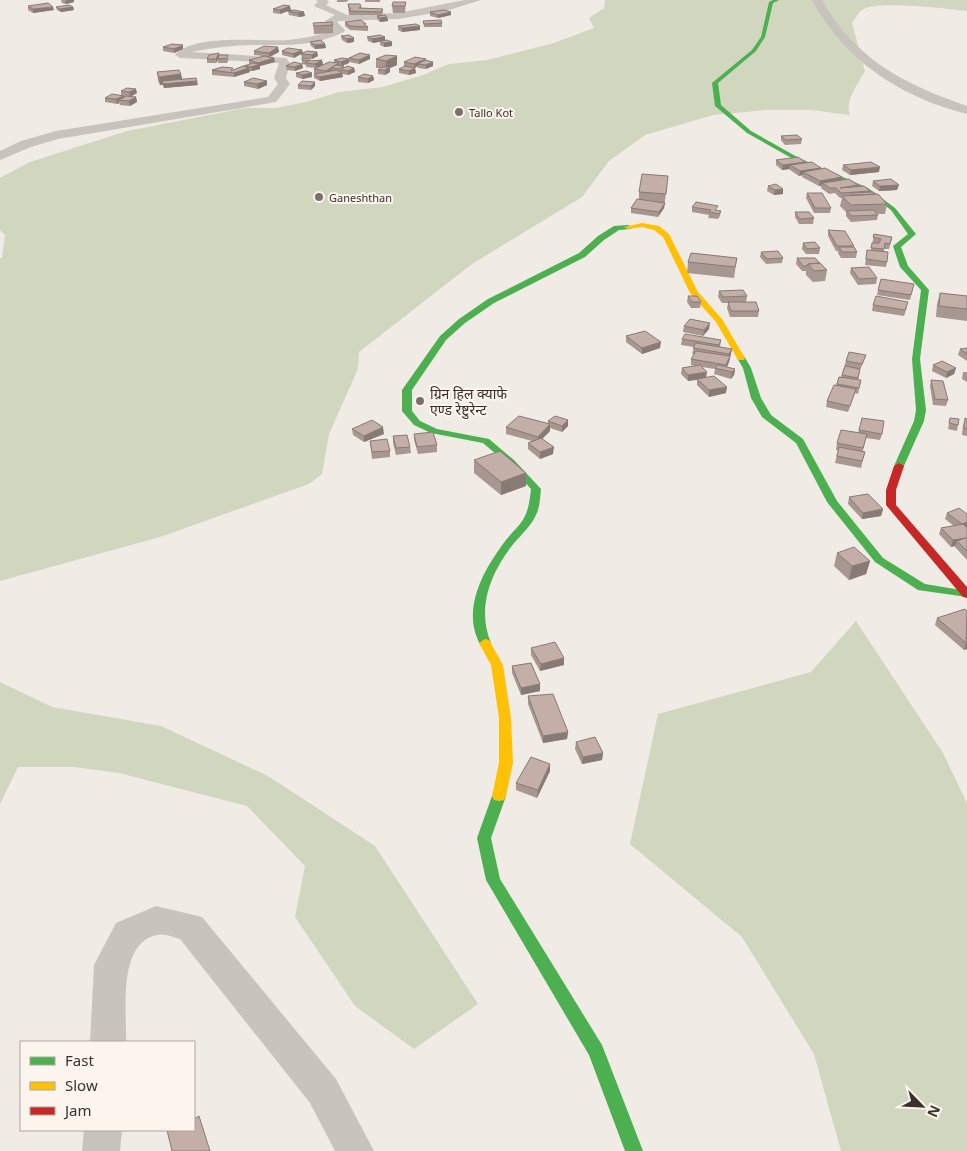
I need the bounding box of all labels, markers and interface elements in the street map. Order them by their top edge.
place label: Tallo Kot [469,105,513,120]
marker: Tallo Kot [453,106,465,118]
place label: Ganeshthan [329,190,392,205]
marker: Ganeshthan [313,191,325,203]
place label: ग्रिन हिल क्याफे एण्ड रेष्टुरेन्ट [430,384,507,420]
marker: ग्रिन हिल क्याफे एण्ड रेष्टुरेन्ट [414,395,426,407]
legend [20,1041,195,1131]
text: Fast [65,1050,94,1070]
text: Slow [65,1075,98,1095]
north arrow [897,1081,947,1131]
text: Jam [63,1100,92,1120]
text: N [923,1102,945,1121]

